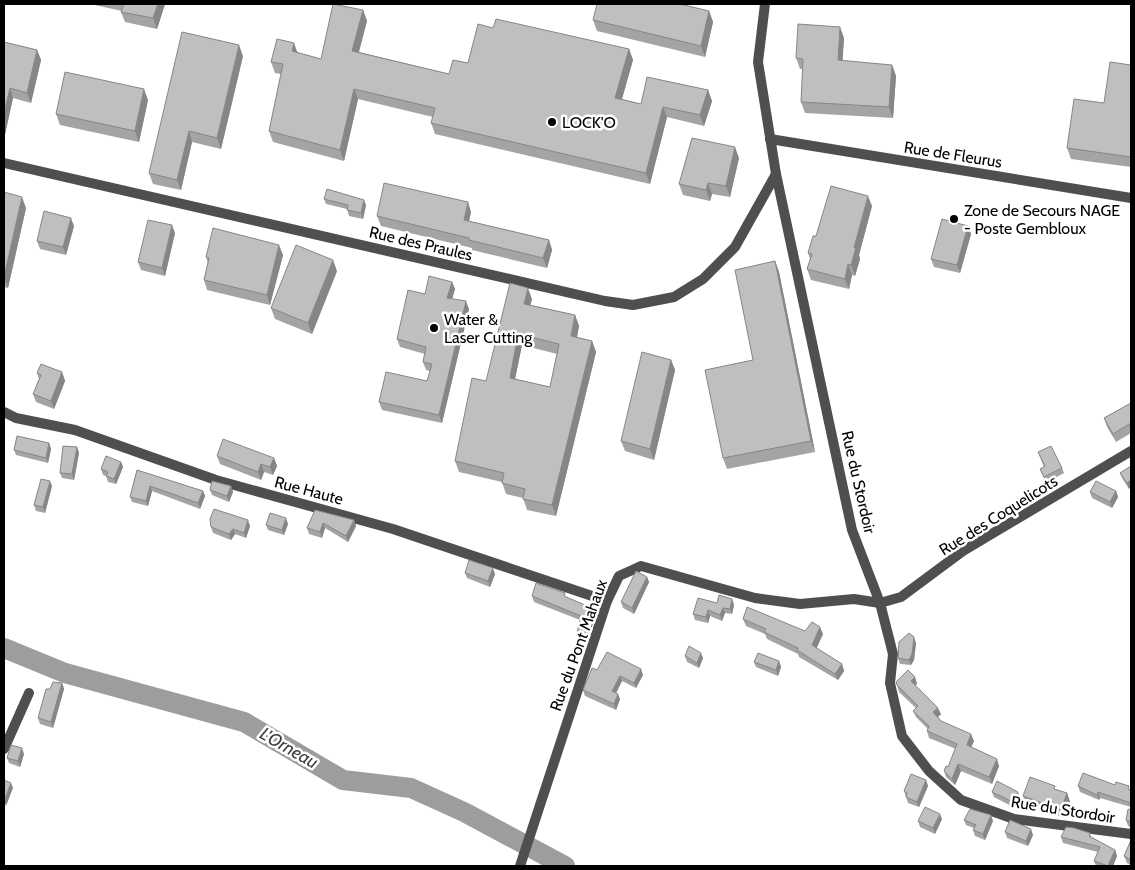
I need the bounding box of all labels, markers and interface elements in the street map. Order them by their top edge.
place label: LOCK'O [562,113,616,132]
marker: LOCK'O [546,116,558,128]
street label: Rue de Fleurus [903,137,1004,172]
place label: Zone de Secours NAGE - Poste Gembloux [964,201,1120,238]
marker: Zone de Secours NAGE - Poste Gembloux [948,213,960,225]
street label: Rue des Praules [367,222,475,265]
place label: Water & Laser Cutting [444,310,533,347]
marker: Water & Laser Cutting [428,322,440,334]
street label: Rue du Stordoir [837,429,880,536]
street label: Rue des Coquelicots [936,471,1061,559]
street label: Rue Haute [272,472,345,509]
street label: Rue du Pont Mahaux [546,576,611,714]
water label: L'Orneau [256,723,322,773]
street label: Rue du Stordoir [1010,792,1117,827]

